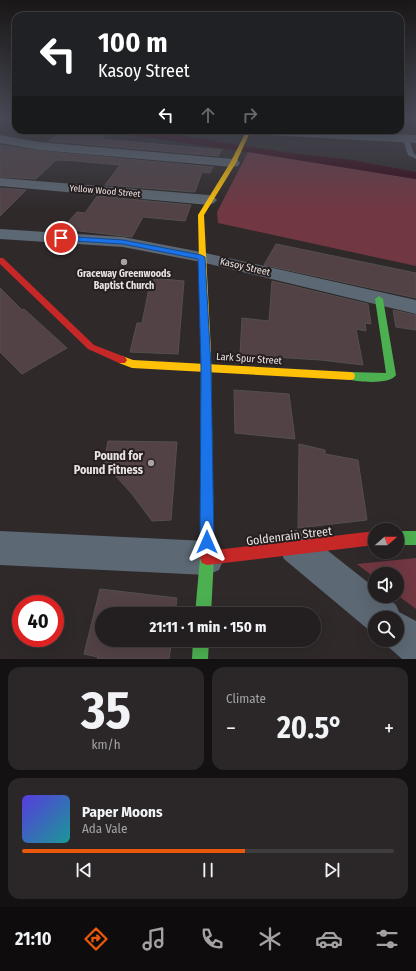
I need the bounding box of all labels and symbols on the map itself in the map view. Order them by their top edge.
street label: Yellow Wood Street [69,183,141,199]
pin [44,221,78,255]
street label: Kasoy Street [219,255,272,279]
marker: Graceway Greenwoods Baptist Church [119,257,129,267]
place label: Graceway Greenwoods Baptist Church [77,268,172,292]
street label: Lark Spur Street [216,351,283,367]
place label: Pound for Pound Fitness [74,449,144,477]
marker: Pound for Pound Fitness [146,458,156,468]
position arrow [186,521,228,563]
north arrow [368,523,404,559]
street label: Goldenrain Street [245,524,333,548]
speed limit sign: 40 [12,595,64,647]

